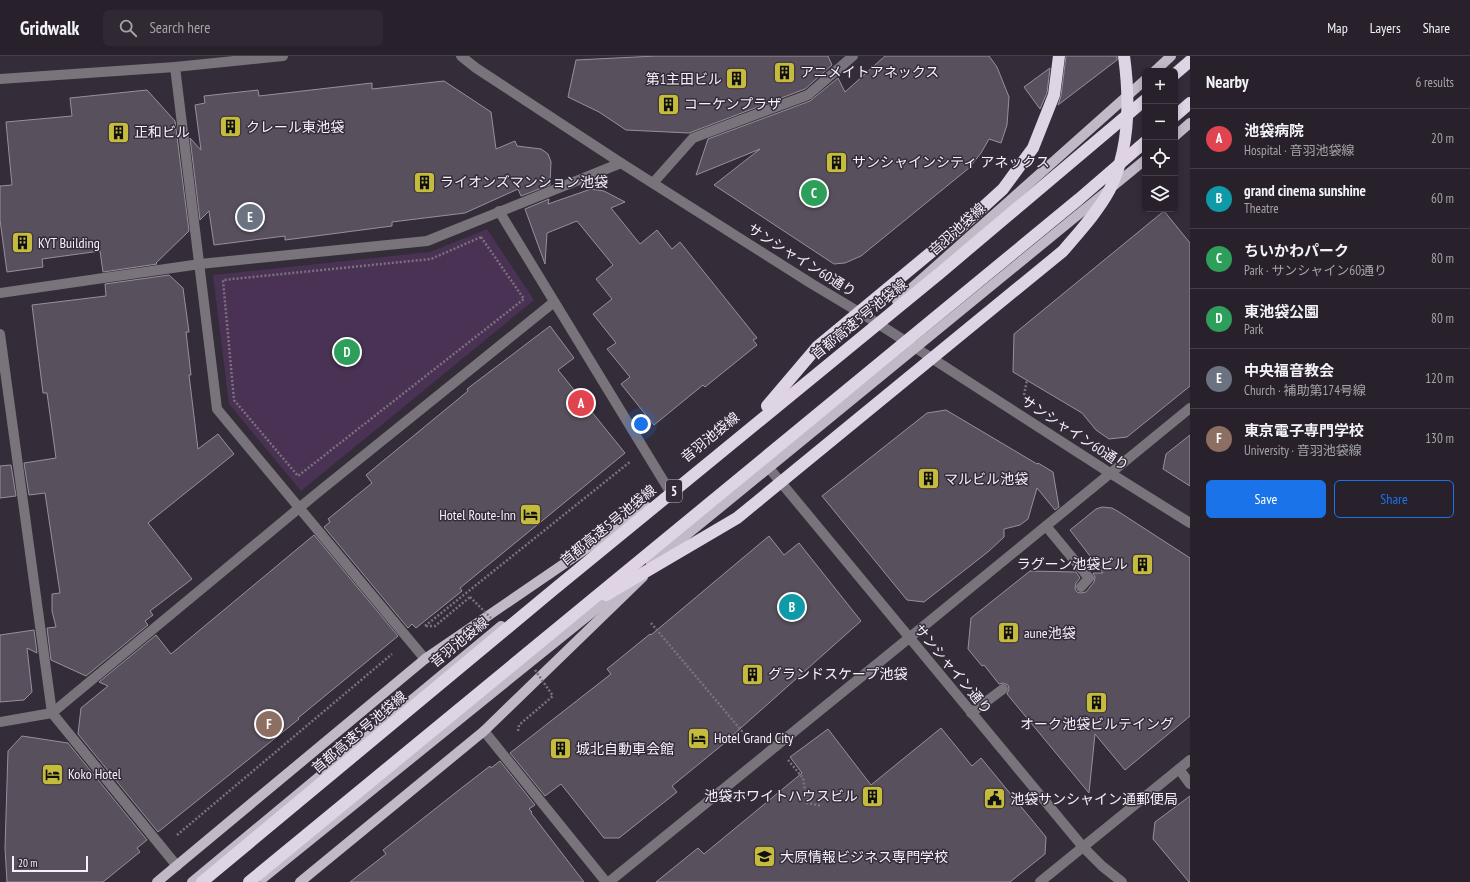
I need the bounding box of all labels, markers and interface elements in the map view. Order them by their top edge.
search box [103,10,383,46]
text: Gridwalk [20,16,79,40]
icon: search [117,17,139,39]
text: Search here [149,18,210,37]
text: Map [1327,19,1348,37]
text: Layers [1370,19,1401,37]
text: Share [1423,19,1450,37]
building icon: アニメイトアネックス [771,59,797,85]
place label: アニメイトアネックス [800,63,939,81]
building icon: 第1主田ビル [724,66,750,92]
map controls [1142,68,1178,212]
button: + [1142,68,1178,104]
place label: 第1主田ビル [646,70,722,88]
text: Nearby [1206,71,1249,93]
text: 6 results [1415,74,1454,91]
building icon: コーケンプラザ [656,91,682,117]
place label: コーケンプラザ [684,95,781,113]
button: − [1142,104,1178,140]
building icon: クレール東池袋 [217,114,243,140]
place label: クレール東池袋 [246,118,344,136]
building icon: 正和ビル [105,119,131,145]
text: 池袋病院 [1244,121,1304,140]
place label: 正和ビル [134,123,190,141]
text: A [1216,130,1222,147]
text: 20 m [1431,130,1454,147]
button: locate [1142,140,1178,176]
text: Hospital · 音羽池袋線 [1244,142,1355,159]
building icon: サンシャインシティ アネックス [824,149,850,175]
place label: サンシャインシティ アネックス [852,153,1050,171]
building icon: ライオンズマンション池袋 [411,169,437,195]
place label: ライオンズマンション池袋 [440,173,608,191]
button: layers [1142,176,1178,212]
pin: C [801,178,827,208]
text: grand cinema sunshine [1244,181,1366,200]
text: B [1216,190,1222,207]
text: 60 m [1431,190,1454,207]
street label: 音羽池袋線 [925,199,989,259]
text: Theatre [1244,200,1279,217]
pin: E [237,202,263,232]
street label: サンシャイン60通り [744,219,860,301]
building icon: KYT Building [9,230,35,256]
place label: KYT Building [38,234,100,252]
text: ちいかわパーク [1244,241,1349,260]
text: C [1216,250,1222,267]
text: 80 m [1431,250,1454,267]
text: Park · サンシャイン60通り [1244,262,1387,279]
street label: 首都高速5号池袋線 [807,275,911,363]
text: 東池袋公園 [1244,302,1319,321]
text: D [1216,310,1222,327]
text: 80 m [1431,310,1454,327]
text: Park [1244,321,1263,338]
pin: D [334,337,360,367]
text: 中央福音教会 [1244,361,1334,380]
text: E [1216,370,1222,387]
text: 120 m [1425,370,1454,387]
text: Church · 補助第174号線 [1244,382,1366,399]
pin: A [568,388,594,418]
street label: サンシャイン60通り [1018,392,1132,474]
street label: 音羽池袋線 [677,408,743,466]
your location [631,414,651,434]
text: 東京電子専門学校 [1244,421,1364,440]
text: F [1216,430,1222,447]
text: 130 m [1425,430,1454,447]
text: University · 音羽池袋線 [1244,442,1362,459]
building icon: マルビル池袋 [915,466,941,492]
place label: マルビル池袋 [944,470,1028,488]
road number: 5 [666,480,682,502]
button: Save [1206,480,1326,518]
button: Share [1334,480,1454,518]
street label: 首都高速5号池袋線 [556,481,660,569]
hotel icon: Hotel Route-Inn [518,502,544,528]
place label: Hotel Route-Inn [439,506,516,524]
building icon: ラグーン池袋ビル [1130,551,1156,577]
place label: ラグーン池袋ビル [1017,555,1128,573]
pin: B [779,592,805,622]
street label: 音羽池袋線 [426,613,492,671]
street label: サンシャイン通り [910,620,996,718]
building icon: aune池袋 [996,620,1022,646]
place label: aune池袋 [1024,624,1076,642]
building icon: グランドスケープ池袋 [740,661,766,687]
place label: グランドスケープ池袋 [768,665,907,683]
street label: 首都高速5号池袋線 [308,687,410,777]
building icon: オーク池袋ビルテイング [1084,689,1110,715]
pin: F [256,709,282,739]
place label: オーク池袋ビルテイング [1020,715,1174,733]
hotel icon: Hotel Grand City [686,725,712,751]
place label: Hotel Grand City [714,729,794,747]
building icon: 城北自動車会館 [547,736,573,762]
place label: 城北自動車会館 [576,740,674,758]
hotel icon: Koko Hotel [40,761,66,787]
place label: Koko Hotel [68,765,122,783]
building icon: 池袋ホワイトハウスビル [860,783,886,809]
public building icon: 池袋サンシャイン通郵便局 [981,786,1007,812]
place label: 池袋ホワイトハウスビル [704,787,858,805]
place label: 池袋サンシャイン通郵便局 [1010,790,1178,808]
school or university icon: 大原情報ビジネス専門学校 [752,844,778,870]
place label: 大原情報ビジネス専門学校 [780,848,948,866]
scale bar [12,854,88,873]
text: 20 m [18,856,37,870]

